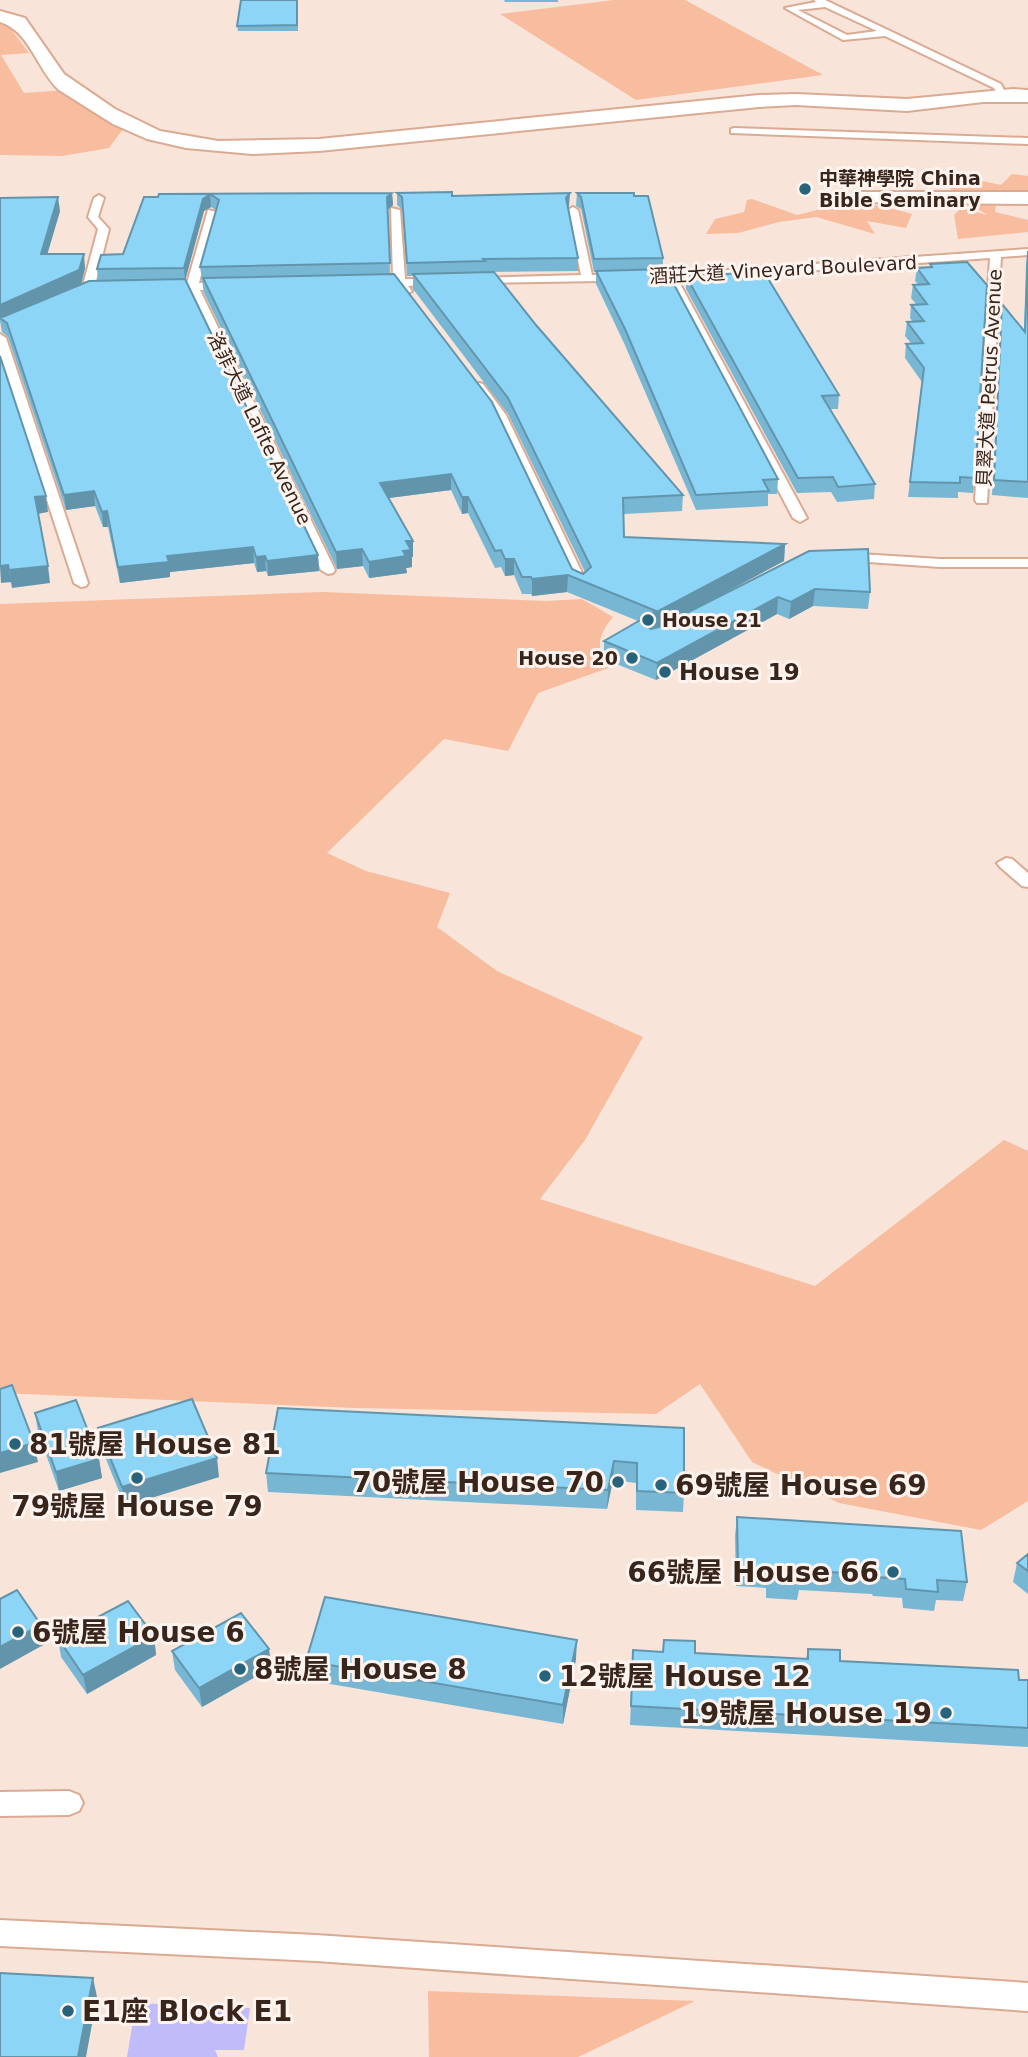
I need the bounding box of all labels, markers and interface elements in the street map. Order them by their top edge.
place label: 中華神學院 China Bible Seminary [819,167,981,211]
marker: 中華神學院 China Bible Seminary [797,181,813,197]
street label: 酒莊大道 Vineyard Boulevard [649,251,917,287]
street label: 貝翠大道 Petrus Avenue [972,268,1006,488]
street label: 洛菲大道 Lafite Avenue [204,328,316,528]
place label: House 21 [662,609,762,631]
marker: House 21 [640,612,656,628]
place label: House 20 [518,647,618,669]
marker: House 20 [624,650,640,666]
place label: House 19 [679,659,800,685]
marker: House 19 [657,664,673,680]
place label: 81號屋 House 81 [29,1428,281,1461]
marker: 81號屋 House 81 [7,1436,23,1452]
place label: 70號屋 House 70 [352,1466,604,1499]
place label: 69號屋 House 69 [675,1469,927,1502]
marker: 79號屋 House 79 [129,1470,145,1486]
marker: 70號屋 House 70 [610,1474,626,1490]
marker: 69號屋 House 69 [653,1477,669,1493]
place label: 79號屋 House 79 [11,1490,263,1523]
place label: 66號屋 House 66 [627,1556,879,1589]
marker: 66號屋 House 66 [885,1564,901,1580]
place label: 6號屋 House 6 [32,1616,245,1649]
marker: 6號屋 House 6 [10,1624,26,1640]
place label: 8號屋 House 8 [254,1653,467,1686]
place label: 12號屋 House 12 [559,1660,811,1693]
marker: 8號屋 House 8 [232,1661,248,1677]
marker: 12號屋 House 12 [537,1668,553,1684]
place label: 19號屋 House 19 [680,1697,932,1730]
marker: 19號屋 House 19 [938,1705,954,1721]
place label: E1座 Block E1 [82,1995,292,2028]
marker: E1座 Block E1 [60,2003,76,2019]

